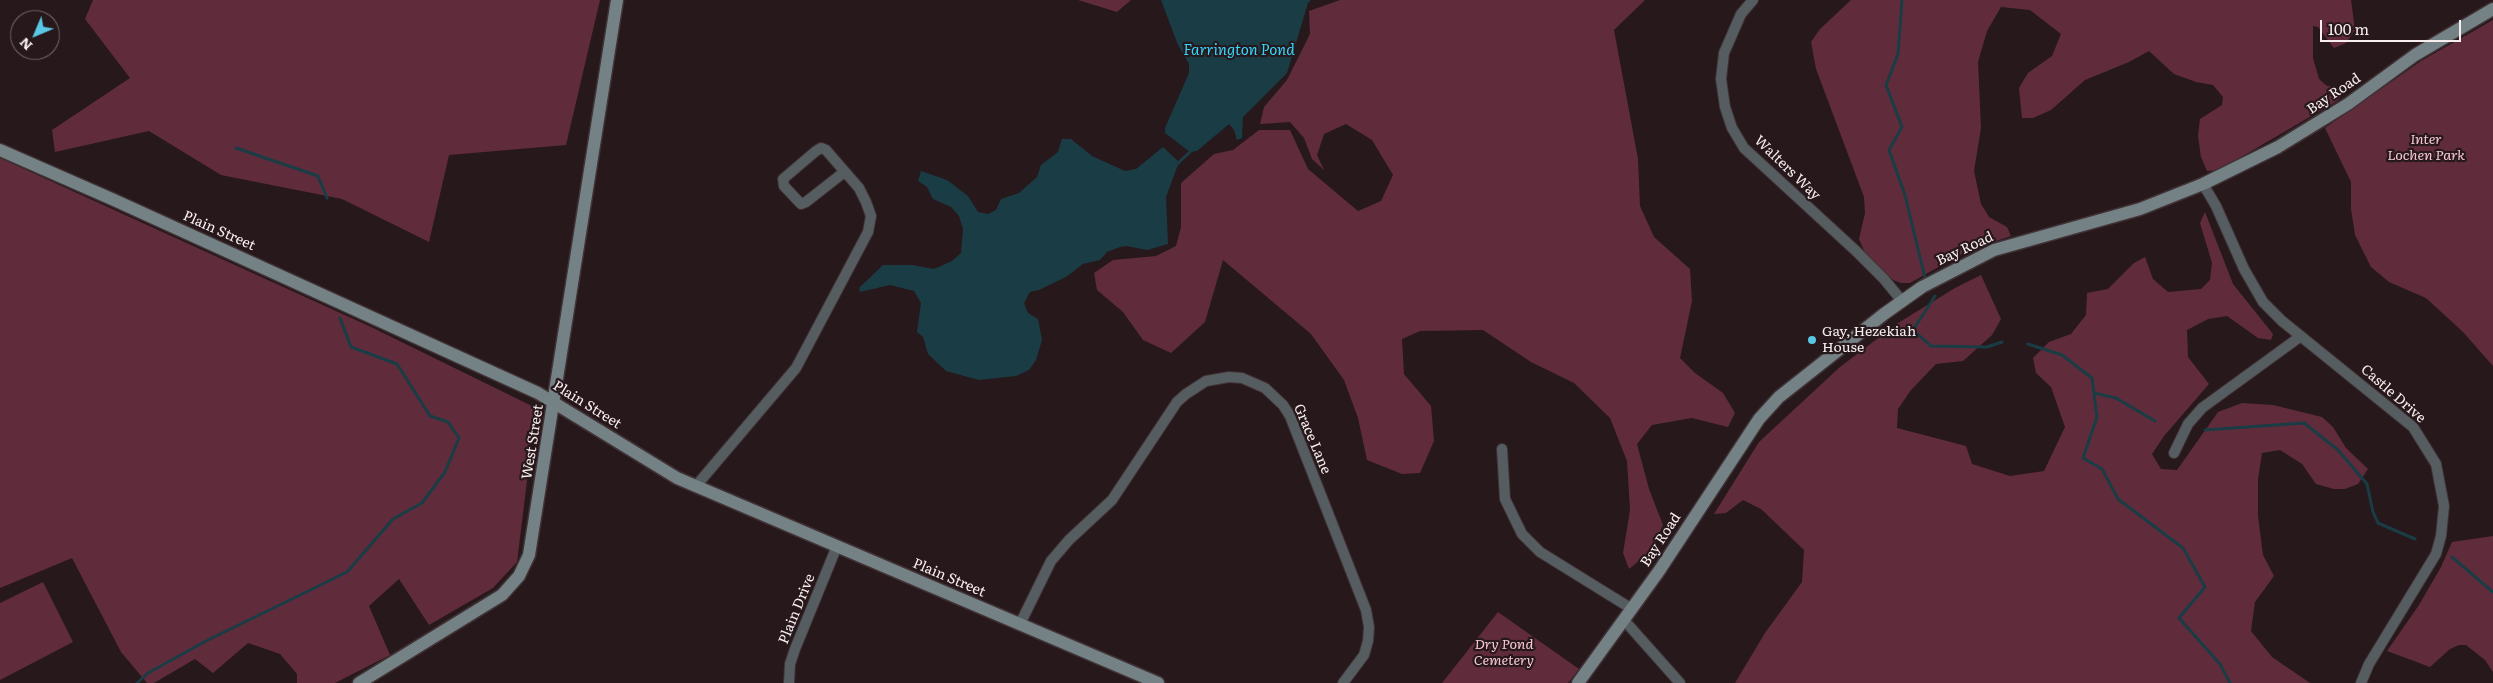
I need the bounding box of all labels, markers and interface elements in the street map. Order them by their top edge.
north arrow [10,10,60,60]
scale bar [2323,10,2464,42]
text: 100 m [2328,17,2369,40]
text: N [14,34,36,56]
water label: Farrington Pond [1183,42,1295,60]
street label: Bay Road [2304,70,2364,118]
street label: Walters Way [1750,132,1824,204]
park label: Inter Lochen Park [2387,132,2465,164]
street label: Plain Street [180,208,258,254]
street label: Bay Road [1934,229,1996,269]
place label: Gay, Hezekiah House [1822,324,1916,357]
marker: Gay, Hezekiah House [1806,334,1818,346]
street label: Castle Drive [2357,361,2429,427]
street label: Plain Street [550,377,624,433]
street label: Grace Lane [1290,401,1334,477]
street label: West Street [519,403,547,481]
street label: Bay Road [1637,510,1685,570]
street label: Plain Street [910,555,988,601]
street label: Plain Drive [775,571,819,647]
park label: Dry Pond Cemetery [1474,637,1534,670]

